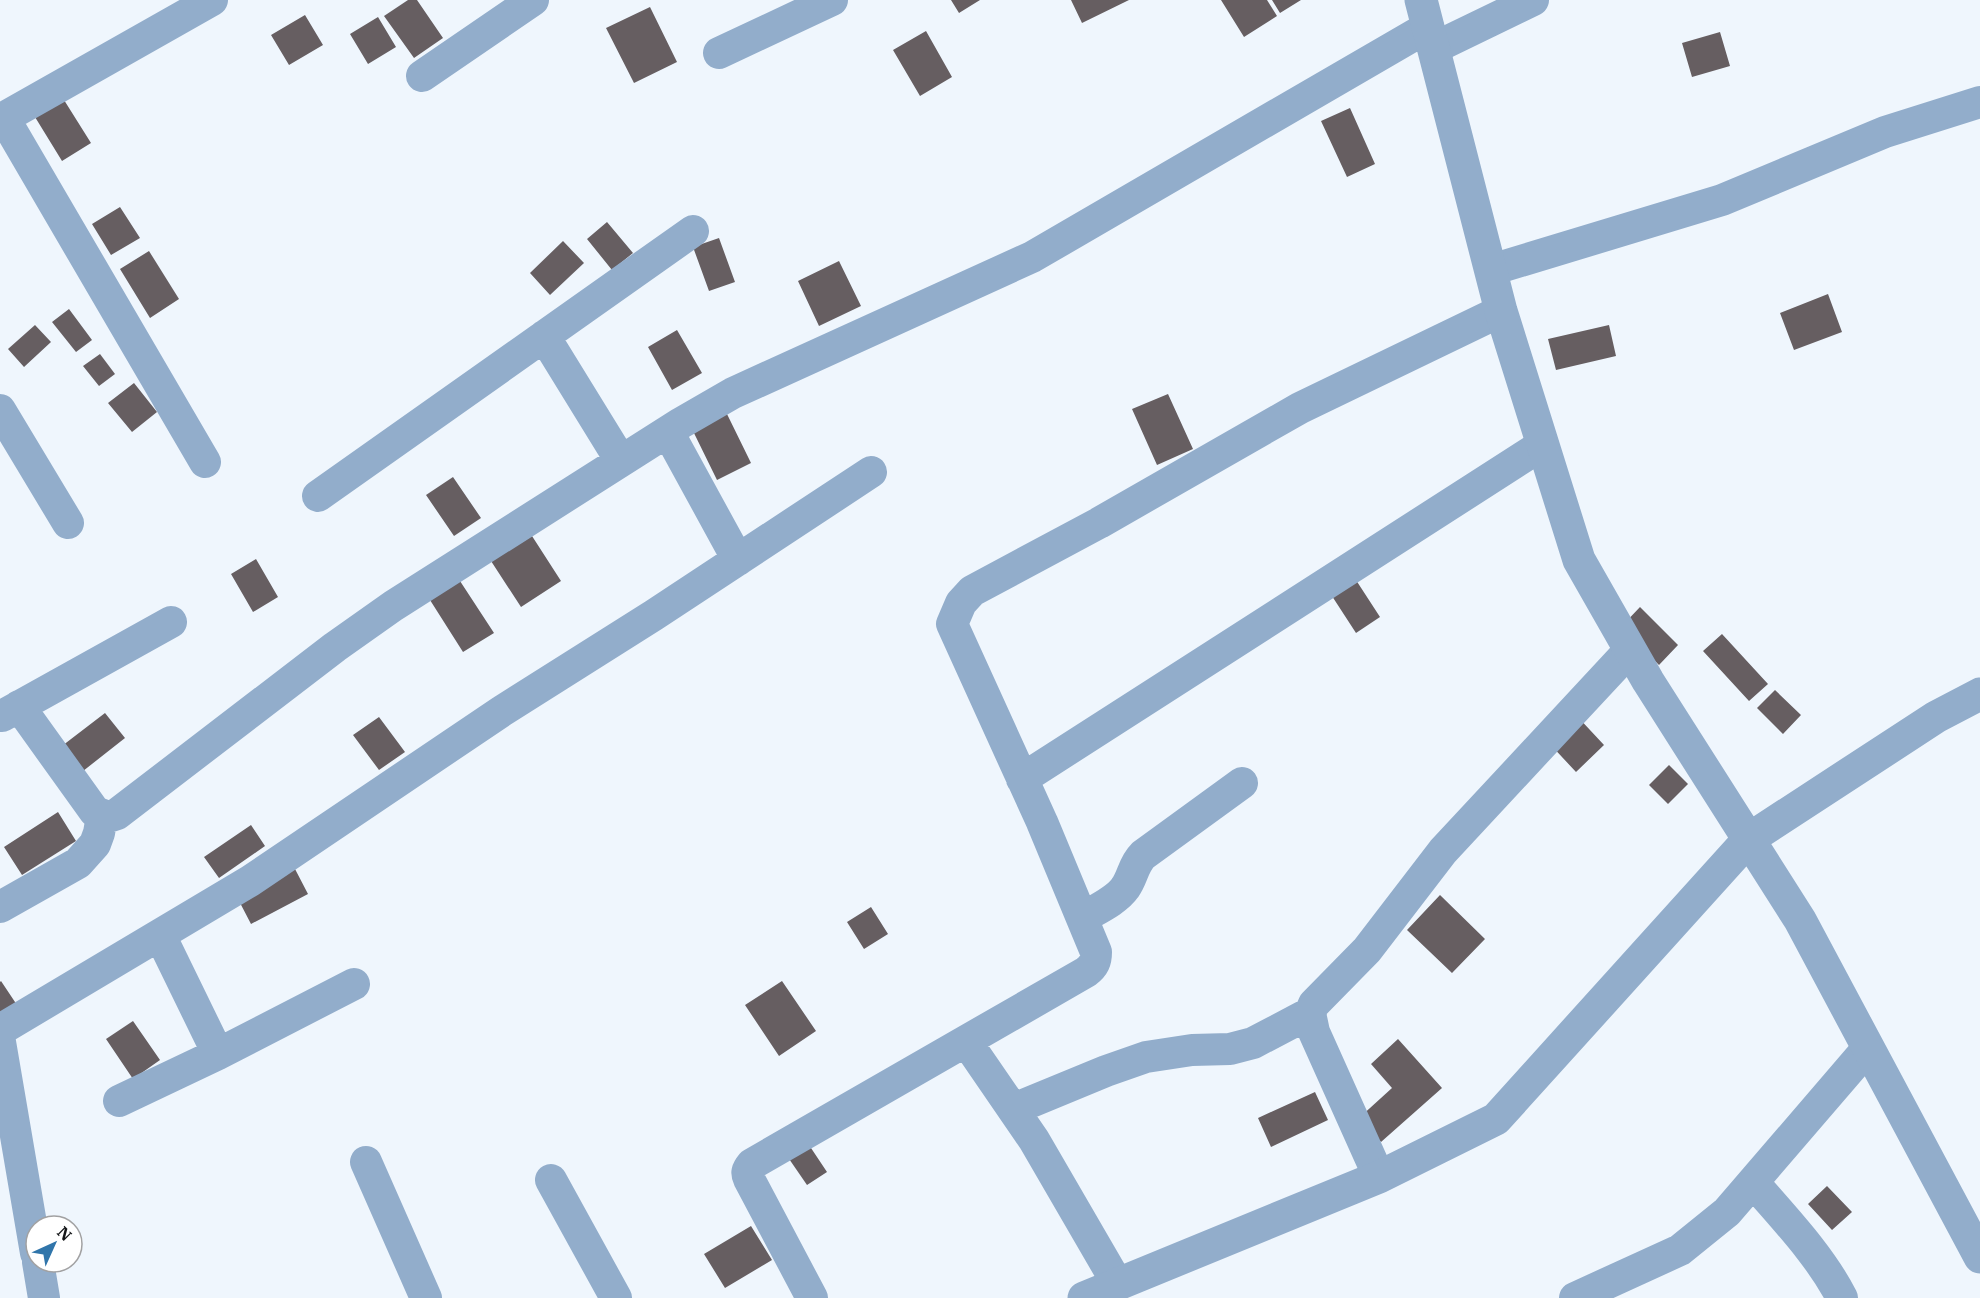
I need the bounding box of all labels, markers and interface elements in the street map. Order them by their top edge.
north arrow [24,1214,84,1274]
text: N [53,1222,76,1245]

